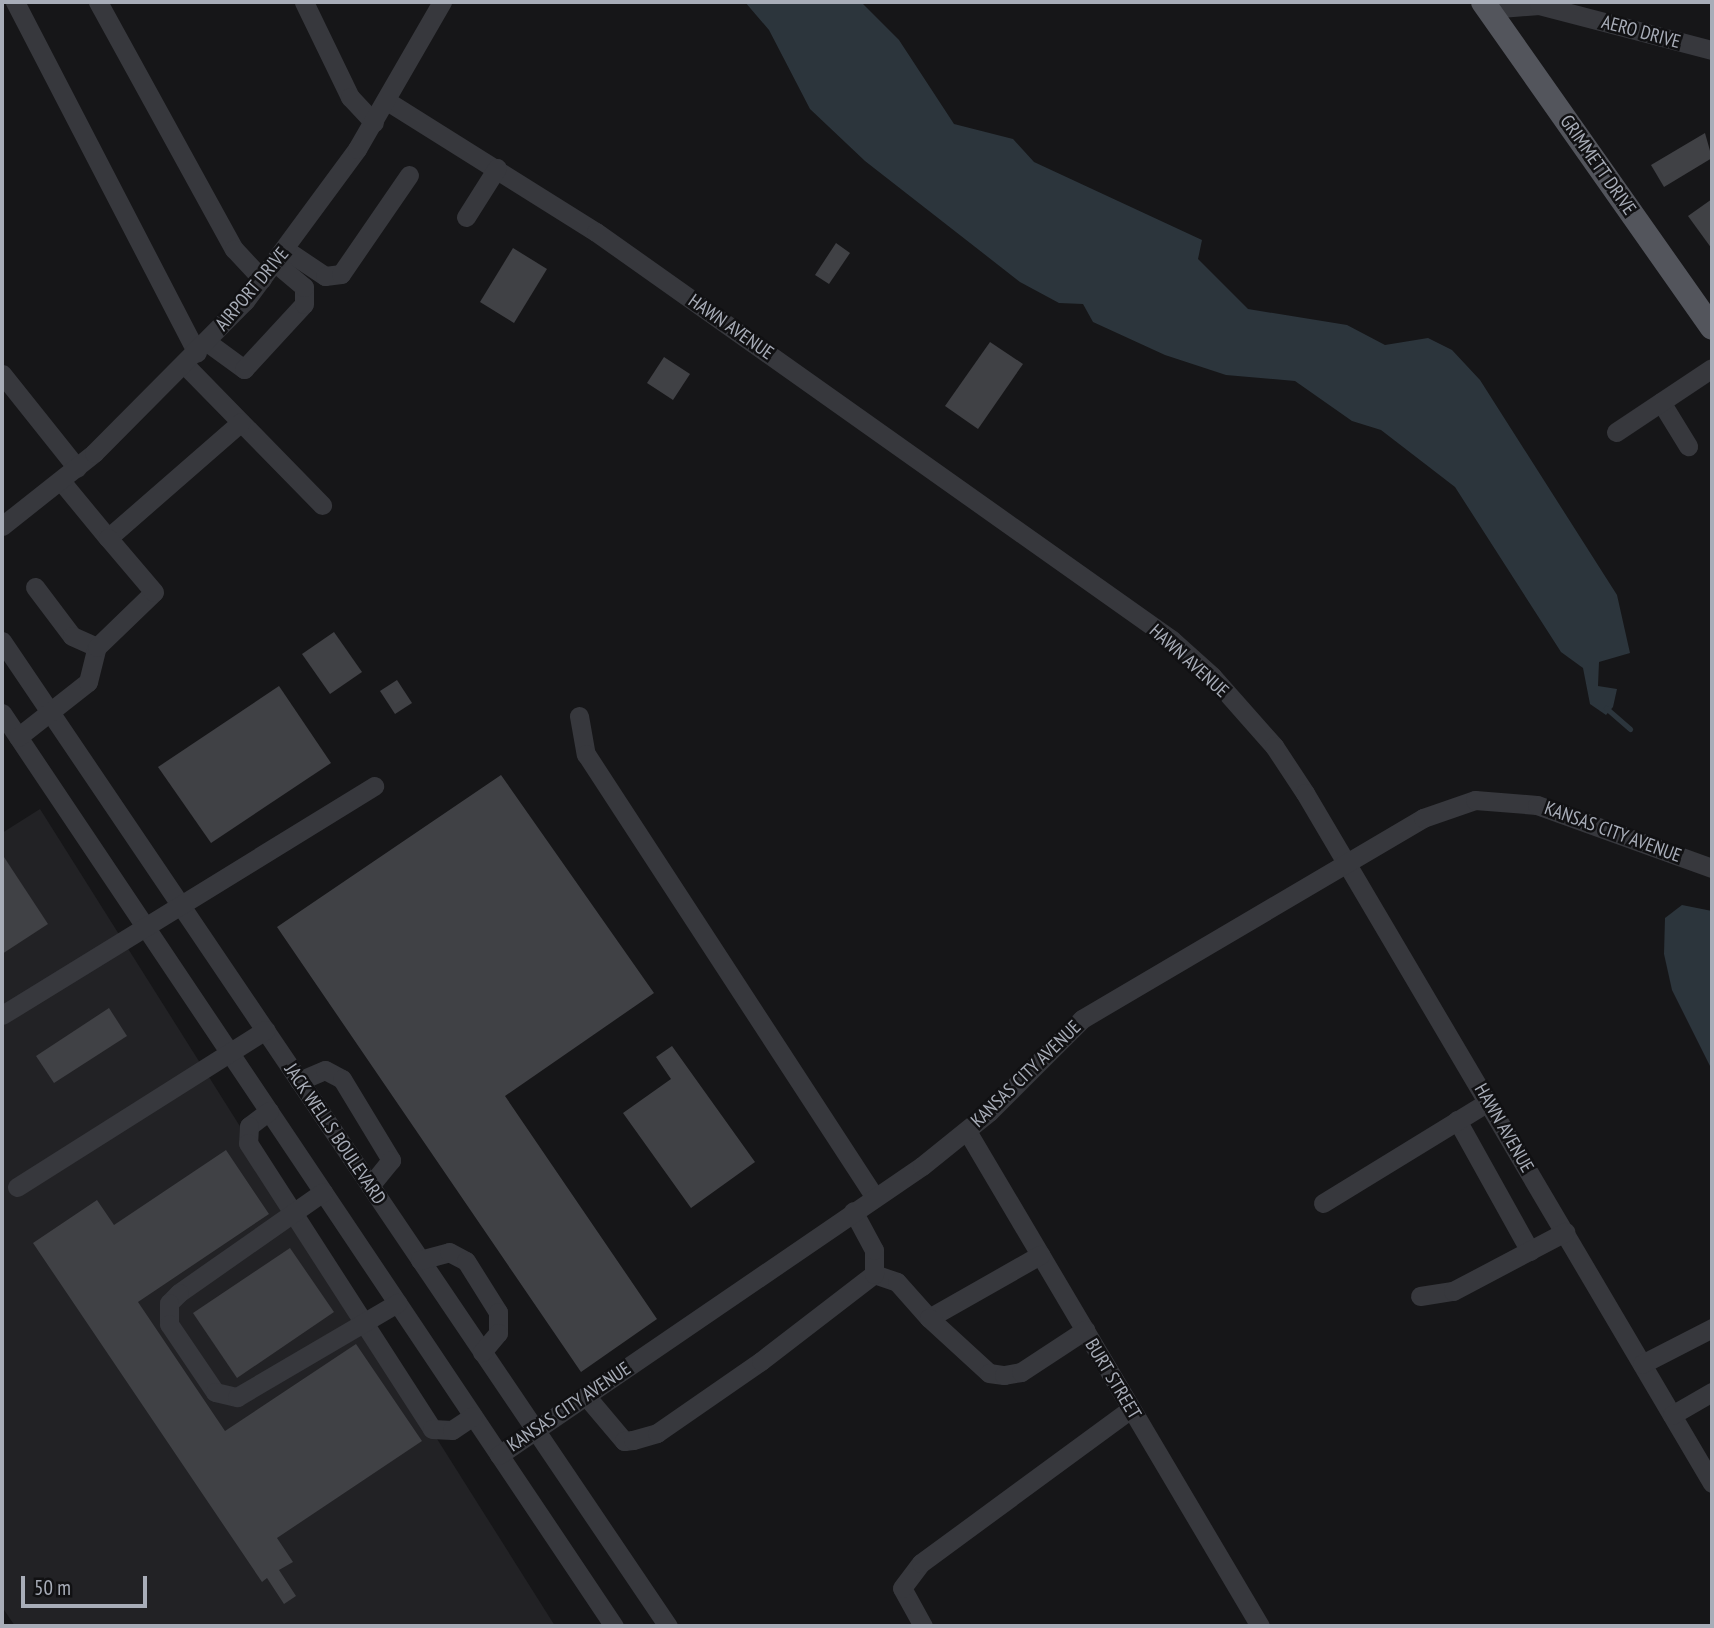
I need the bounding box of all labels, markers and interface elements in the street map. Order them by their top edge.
street label: AERO DRIVE [1599,11,1683,53]
street label: GRIMMETT DRIVE [1555,110,1641,220]
street label: AIRPORT DRIVE [210,242,294,336]
street label: HAWN AVENUE [684,289,778,365]
street label: HAWN AVENUE [1145,619,1233,703]
street label: KANSAS CITY AVENUE [1541,797,1685,867]
street label: KANSAS CITY AVENUE [966,1016,1086,1132]
street label: JACK WELLS BOULEVARD [279,1059,391,1209]
street label: HAWN AVENUE [1469,1079,1539,1177]
street label: BURT STREET [1080,1334,1146,1424]
street label: KANSAS CITY AVENUE [503,1357,635,1457]
scale bar [24,1562,150,1606]
text: 50 m [34,1574,71,1601]

